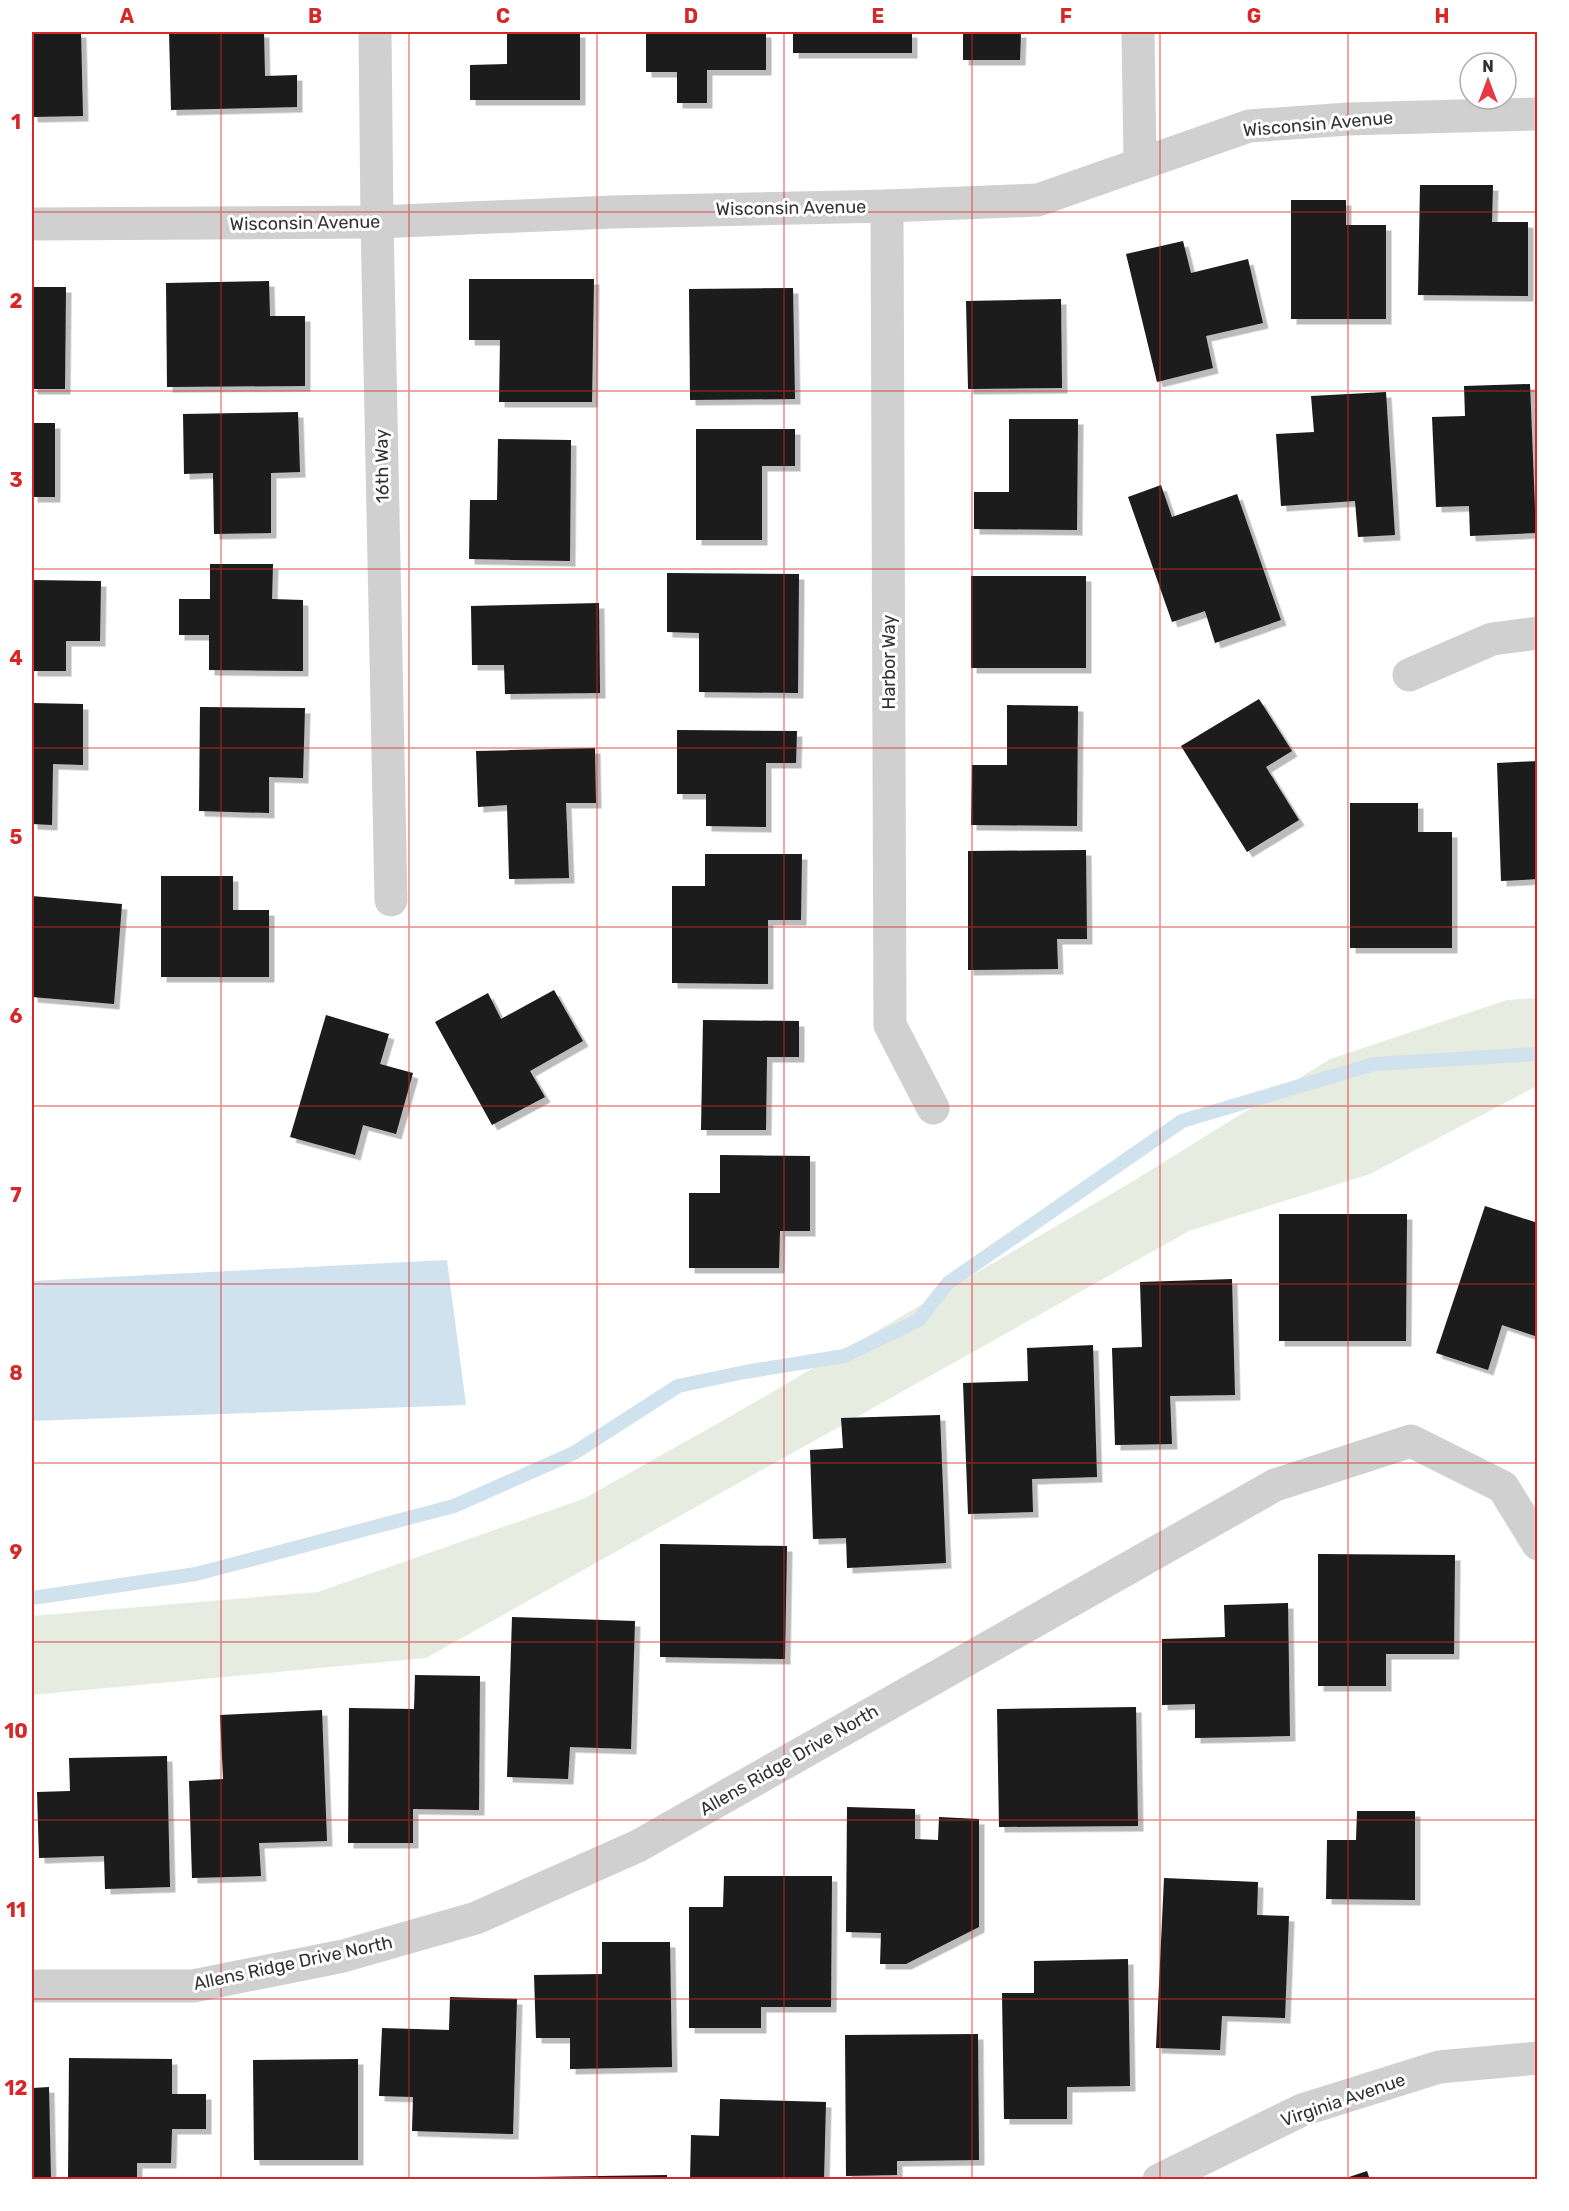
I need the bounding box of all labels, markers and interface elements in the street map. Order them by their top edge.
text: A [120,4,135,28]
text: B [308,4,322,28]
text: C [496,4,510,28]
text: D [684,4,698,28]
text: E [872,4,884,28]
text: F [1060,4,1072,28]
text: G [1247,4,1261,28]
text: H [1435,4,1449,28]
north arrow [1458,51,1518,111]
text: N [1482,57,1494,76]
street label: Wisconsin Avenue [1242,106,1394,142]
text: 1 [11,110,21,134]
street label: Wisconsin Avenue [716,196,866,220]
street label: Wisconsin Avenue [230,211,380,235]
text: 2 [10,289,23,313]
street label: 16th Way [370,429,394,503]
text: 3 [9,468,23,492]
street label: Harbor Way [878,614,900,709]
text: 4 [9,646,23,670]
text: 5 [10,825,23,849]
text: 6 [9,1004,23,1028]
text: 7 [10,1183,22,1207]
text: 8 [9,1361,23,1385]
text: 9 [10,1540,23,1564]
street label: Allens Ridge Drive North [696,1700,882,1820]
text: 10 [4,1719,28,1743]
text: 11 [6,1898,26,1922]
street label: Allens Ridge Drive North [191,1931,395,1995]
street label: Virginia Avenue [1278,2068,1408,2132]
text: 12 [5,2076,27,2100]

